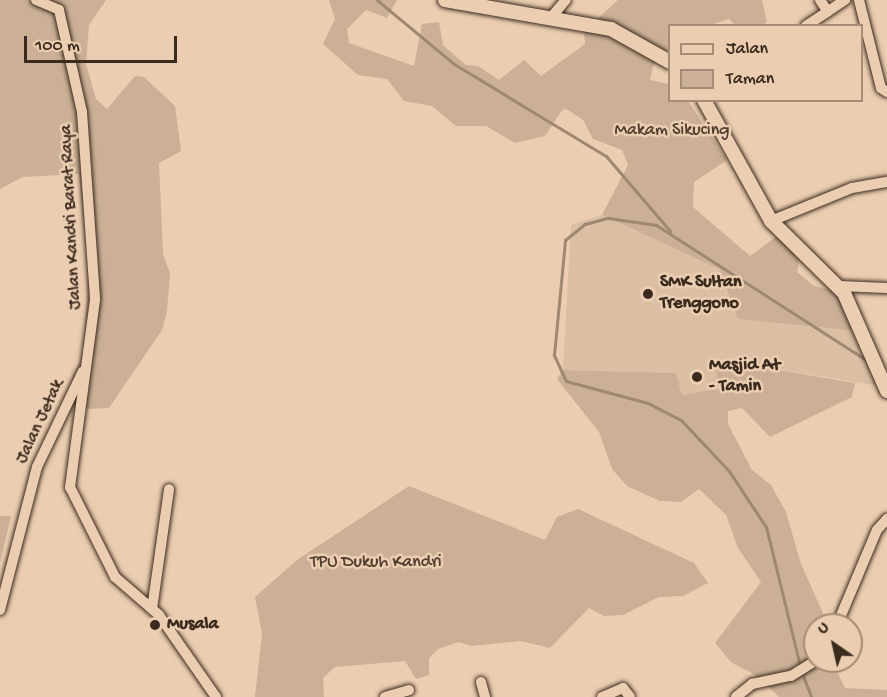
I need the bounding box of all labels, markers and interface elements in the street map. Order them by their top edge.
scale bar [27,24,180,62]
legend [668,24,863,102]
text: 100 m [35,36,80,57]
text: Jalan [726,39,768,60]
text: Taman [726,69,774,90]
park label: Makam Sikucing [614,120,730,142]
street label: Jalan Kandri Barat Raya [56,124,88,310]
place label: SMK Sultan Trenggono [660,273,742,316]
marker: SMK Sultan Trenggono [641,287,655,301]
place label: Masjid At - Tamin [709,356,780,398]
marker: Masjid At - Tamin [690,370,704,384]
street label: Jalan Jetak [12,376,70,468]
park label: TPU Dukuh Kandri [310,552,442,574]
north arrow [803,613,863,673]
place label: Musala [167,614,219,636]
marker: Musala [148,618,162,632]
text: U [815,619,833,640]

